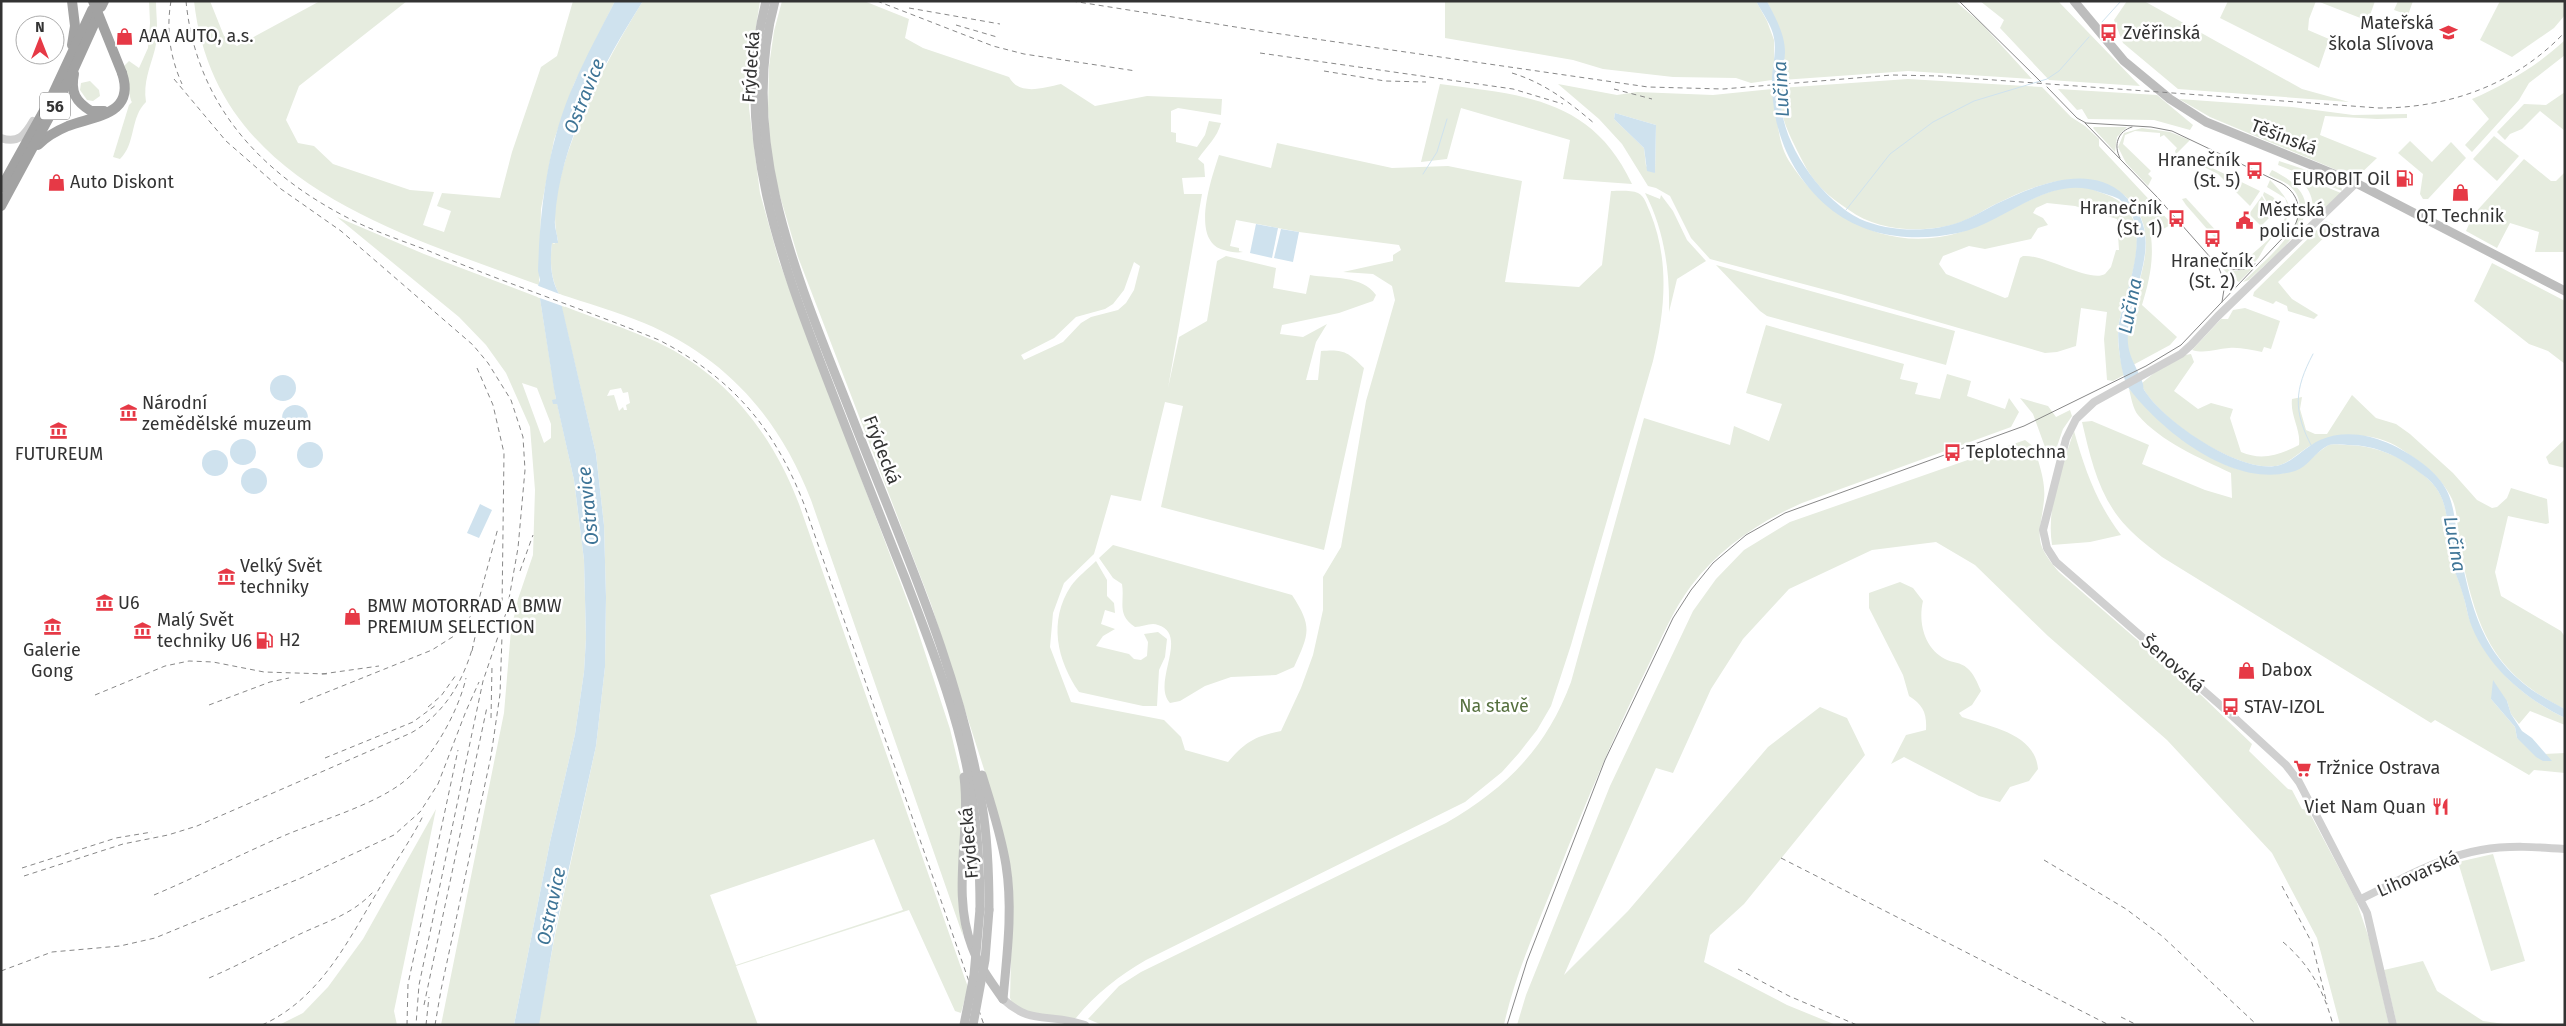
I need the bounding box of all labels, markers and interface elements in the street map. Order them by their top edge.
place label: Mateřská škola Slívova [2329,12,2434,55]
north arrow [15,15,65,65]
text: N [35,19,45,36]
place label: Zvěřinská [2123,22,2200,44]
bus stop icon: Zvěřinská [2099,23,2119,43]
school or university icon: Mateřská škola Slívova [2438,23,2458,43]
place label: AAA AUTO, a.s. [139,25,254,47]
shop icon: AAA AUTO, a.s. [115,26,135,46]
street label: Frýdecká [738,30,764,104]
water label: Ostravice [559,55,610,137]
water label: Lučina [1768,60,1794,118]
road number: 56 [40,92,70,120]
street label: Těšínská [2248,114,2320,160]
place label: Hranečník (St. 5) [2158,149,2241,192]
bus stop icon: Hranečník (St. 5) [2244,160,2264,180]
place label: EUROBIT Oil [2292,168,2390,190]
fuel station icon: EUROBIT Oil [2394,169,2414,189]
place label: Auto Diskont [70,171,174,193]
shop icon: Auto Diskont [46,172,66,192]
shop icon: QT Technik [2450,183,2470,203]
place label: Hranečník (St. 1) [2080,197,2163,240]
place label: Městská policie Ostrava [2259,199,2380,242]
place label: QT Technik [2416,205,2505,227]
bus stop icon: Hranečník (St. 1) [2166,208,2186,228]
public building icon: Městská policie Ostrava [2235,210,2255,230]
bus stop icon: Hranečník (St. 2) [2202,228,2222,248]
place label: Hranečník (St. 2) [2171,250,2254,293]
water label: Lučina [2113,276,2147,336]
place label: Národní zemědělské muzeum [142,392,312,435]
museum icon: Národní zemědělské muzeum [118,403,138,423]
street label: Frýdecká [859,413,905,487]
museum icon: FUTUREUM [49,421,69,441]
place label: Teplotechna [1966,441,2066,463]
bus stop icon: Teplotechna [1942,442,1962,462]
place label: FUTUREUM [15,443,103,465]
water label: Ostravice [572,465,604,546]
water label: Lučina [2439,514,2471,574]
place label: Velký Svět techniky [240,555,323,598]
museum icon: Velký Svět techniky [216,566,236,586]
place label: U6 [118,592,140,614]
museum icon: U6 [94,593,114,613]
place label: BMW MOTORRAD A BMW PREMIUM SELECTION [367,595,562,638]
shop icon: BMW MOTORRAD A BMW PREMIUM SELECTION [343,606,363,626]
place label: Malý Svět techniky U6 [157,609,252,652]
museum icon: Galerie Gong [42,617,62,637]
museum icon: Malý Svět techniky U6 [133,620,153,640]
place label: H2 [279,629,300,651]
fuel station icon: H2 [255,630,275,650]
street label: Šenovská [2137,631,2209,697]
place label: Galerie Gong [23,639,81,682]
place label: Dabox [2261,659,2312,681]
shop icon: Dabox [2237,660,2257,680]
park label: Na stavě [1459,695,1529,717]
place label: STAV-IZOL [2244,696,2324,718]
bus stop icon: STAV-IZOL [2220,697,2240,717]
place label: Tržnice Ostrava [2317,757,2440,779]
supermarket icon: Tržnice Ostrava [2293,758,2313,778]
place label: Viet Nam Quan [2304,796,2426,818]
restaurant icon: Viet Nam Quan [2430,797,2450,817]
street label: Frýdecká [955,806,983,880]
street label: Lihovarská [2374,846,2462,902]
water label: Ostravice [532,865,570,947]

